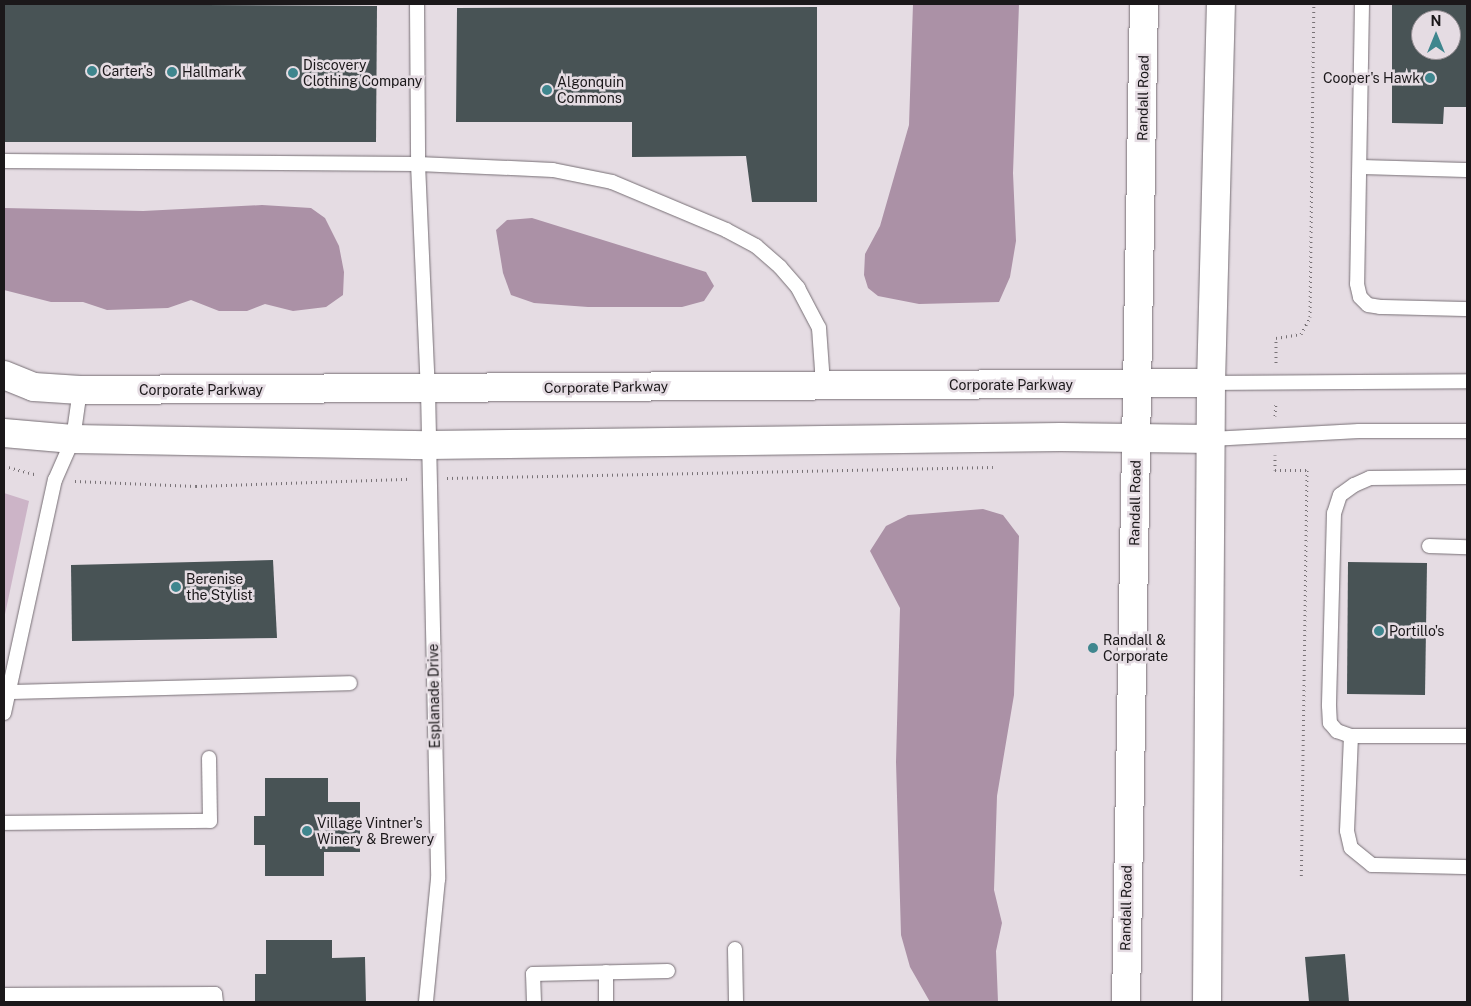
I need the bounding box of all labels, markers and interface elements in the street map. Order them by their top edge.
north arrow [1411,10,1461,60]
text: N [1431,13,1441,29]
street label: Randall Road [1134,55,1152,141]
place label: Discovery Clothing Company [303,57,422,90]
place label: Carter's [102,63,153,79]
place label: Hallmark [182,64,242,80]
marker: Carter's [86,65,98,77]
marker: Hallmark [166,66,178,78]
marker: Discovery Clothing Company [287,67,299,79]
place label: Cooper's Hawk [1323,70,1420,86]
marker: Cooper's Hawk [1424,72,1436,84]
place label: Algonquin Commons [557,74,624,106]
marker: Algonquin Commons [541,84,553,96]
street label: Corporate Parkway [949,377,1073,393]
street label: Corporate Parkway [544,378,668,396]
street label: Corporate Parkway [139,382,263,398]
street label: Randall Road [1126,460,1144,546]
place label: Berenise the Stylist [186,571,253,604]
marker: Berenise the Stylist [170,581,182,593]
place label: Portillo's [1389,623,1444,639]
marker: Portillo's [1373,625,1385,637]
place label: Randall & Corporate [1103,632,1168,664]
marker: Randall & Corporate [1087,642,1099,654]
street label: Esplanade Drive [425,643,443,749]
place label: Village Vintner's Winery & Brewery [317,815,434,848]
marker: Village Vintner's Winery & Brewery [301,825,313,837]
street label: Randall Road [1117,865,1135,951]

